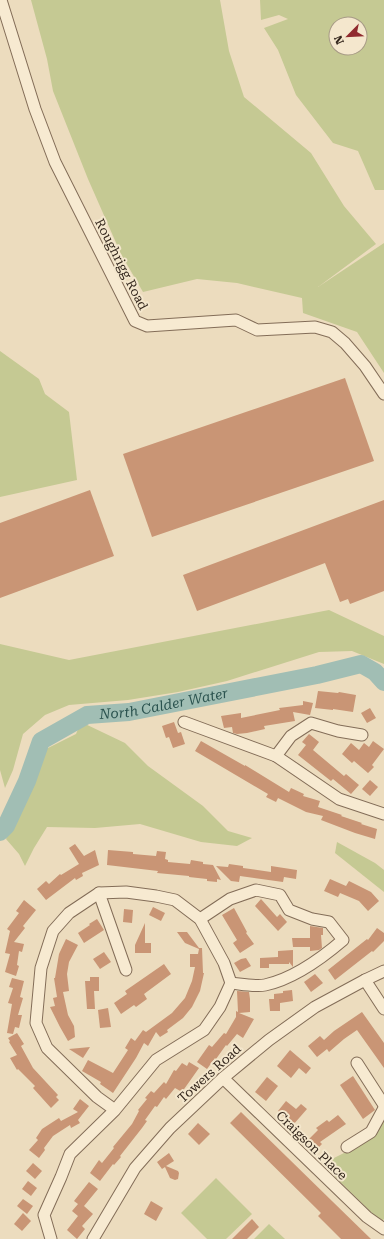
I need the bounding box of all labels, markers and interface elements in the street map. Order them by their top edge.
north arrow [328,16,368,56]
text: N [331,33,347,46]
street label: Roughrigg Road [92,216,151,313]
water label: North Calder Water [98,685,229,722]
street label: Towers Road [175,1041,245,1106]
street label: Craigson Place [273,1108,350,1183]

